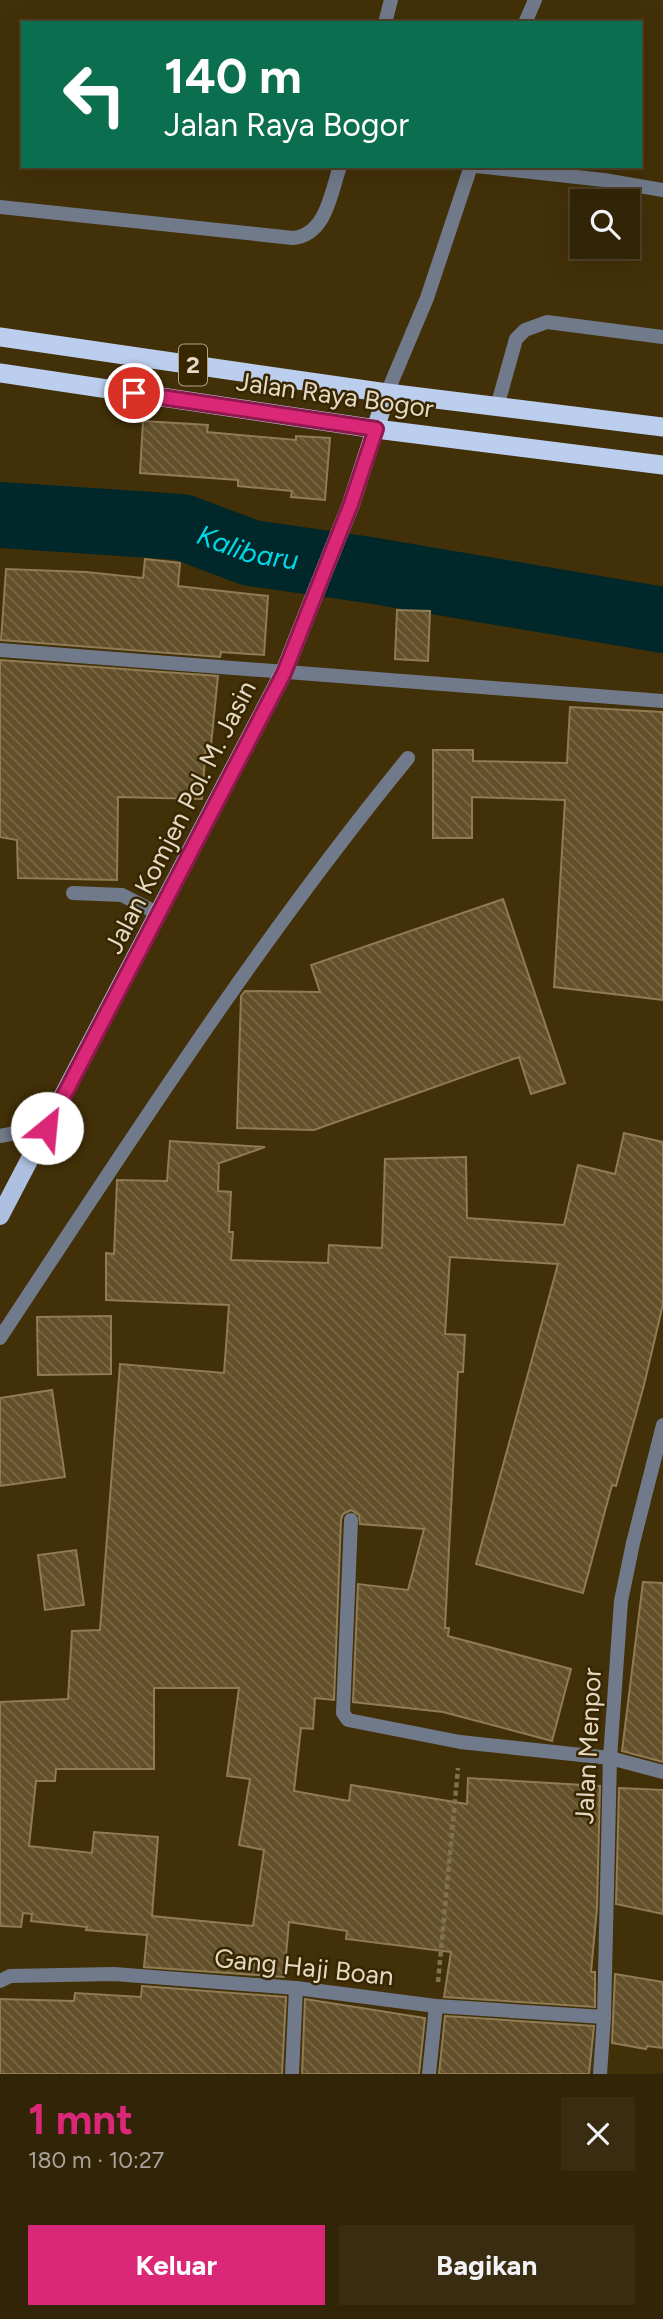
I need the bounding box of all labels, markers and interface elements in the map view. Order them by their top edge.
text: 140 m [164,46,302,105]
icon: left [49,49,140,140]
text: Jalan Raya Bogor [164,106,409,144]
map controls [570,189,640,259]
button: search [570,189,640,259]
road number: 2 [179,344,207,386]
pin [104,363,164,423]
street label: Jalan Raya Bogor [234,365,436,425]
icon: arrive [115,374,153,412]
water label: Kalibaru [192,517,301,577]
street label: Jalan Komjen Pol. M. Jasin [97,675,263,959]
position arrow [10,1091,84,1165]
street label: Jalan Menpor [568,1667,608,1825]
street label: Gang Haji Boan [213,1942,395,1992]
text: 1 mnt [28,2094,133,2145]
button: close [561,2097,635,2171]
text: 180 m · 10:27 [28,2146,164,2174]
button: Keluar [28,2225,325,2305]
button: Bagikan [339,2225,635,2305]

